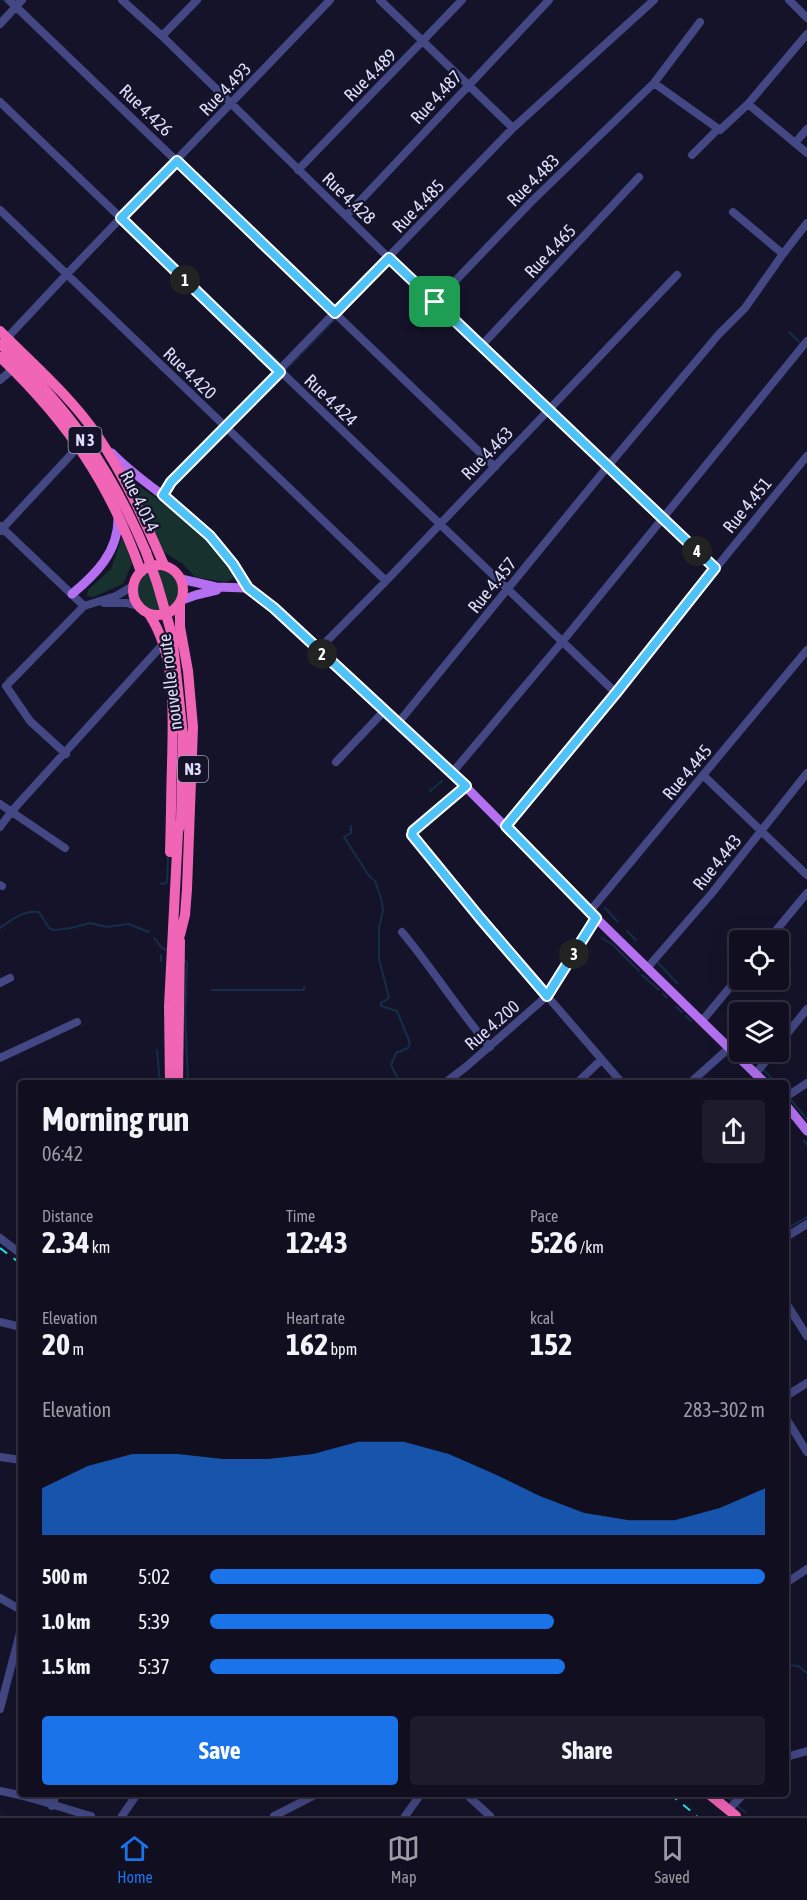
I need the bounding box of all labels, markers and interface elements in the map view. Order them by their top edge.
street label: Rue 4.489 [339,44,401,106]
street label: Rue 4.493 [195,58,255,120]
street label: Rue 4.487 [406,66,466,128]
street label: Rue 4.426 [115,80,177,140]
street label: Rue 4.483 [502,149,564,211]
street label: Rue 4.428 [318,168,380,228]
street label: Rue 4.485 [388,175,448,237]
street label: Rue 4.465 [520,220,580,282]
pin: 1 [170,265,200,295]
text: 1 [181,271,189,289]
pin [409,276,460,327]
icon: arrive [418,285,451,318]
street label: Rue 4.420 [159,343,221,403]
street label: Rue 4.424 [300,370,362,430]
street label: Rue 4.463 [457,422,517,484]
road number: N 3 [68,427,101,453]
street label: Rue 4.014 [116,467,164,535]
street label: Rue 4.451 [718,473,776,537]
pin: 4 [682,536,712,566]
text: 4 [693,542,701,560]
street label: Rue 4.457 [463,553,521,617]
street label: nouvelle route [154,633,186,731]
pin: 2 [307,639,337,669]
text: 2 [318,645,326,663]
street label: Rue 4.445 [658,740,716,804]
road number: N3 [178,756,208,782]
street label: Rue 4.443 [688,830,746,894]
map controls [729,930,789,1062]
button: locate [729,930,789,990]
pin: 3 [559,939,589,969]
text: 3 [570,945,578,963]
street label: Rue 4.200 [460,996,524,1054]
button: layers [729,1002,789,1062]
text: Morning run [42,1100,189,1138]
button: share [702,1100,765,1163]
text: 06:42 [42,1142,83,1165]
text: Distance [42,1207,93,1225]
text: Time [286,1207,315,1225]
text: Pace [530,1207,558,1225]
text: 2.34 [42,1225,90,1259]
text: 12:43 [286,1225,348,1259]
text: 5:26 [530,1225,578,1259]
text: km [90,1238,110,1256]
text: /km [578,1238,604,1256]
text: Elevation [42,1309,97,1327]
text: Heart rate [286,1309,345,1327]
text: kcal [530,1309,554,1327]
text: 20 [42,1327,70,1361]
text: 162 [286,1327,328,1361]
text: 152 [530,1327,572,1361]
text: m [70,1340,84,1358]
text: bpm [328,1340,357,1358]
text: Elevation [42,1398,111,1421]
text: 283–302 m [683,1398,765,1421]
text: 500 m [42,1565,87,1588]
text: 5:02 [138,1565,170,1588]
text: 1.0 km [42,1610,90,1633]
text: 5:39 [138,1610,170,1633]
text: 1.5 km [42,1655,90,1678]
text: 5:37 [138,1655,170,1678]
button: Save [42,1716,398,1785]
button: Share [410,1716,765,1785]
tab: Home [117,1832,153,1886]
tab: Map [387,1832,420,1886]
tab: Saved [654,1832,690,1886]

